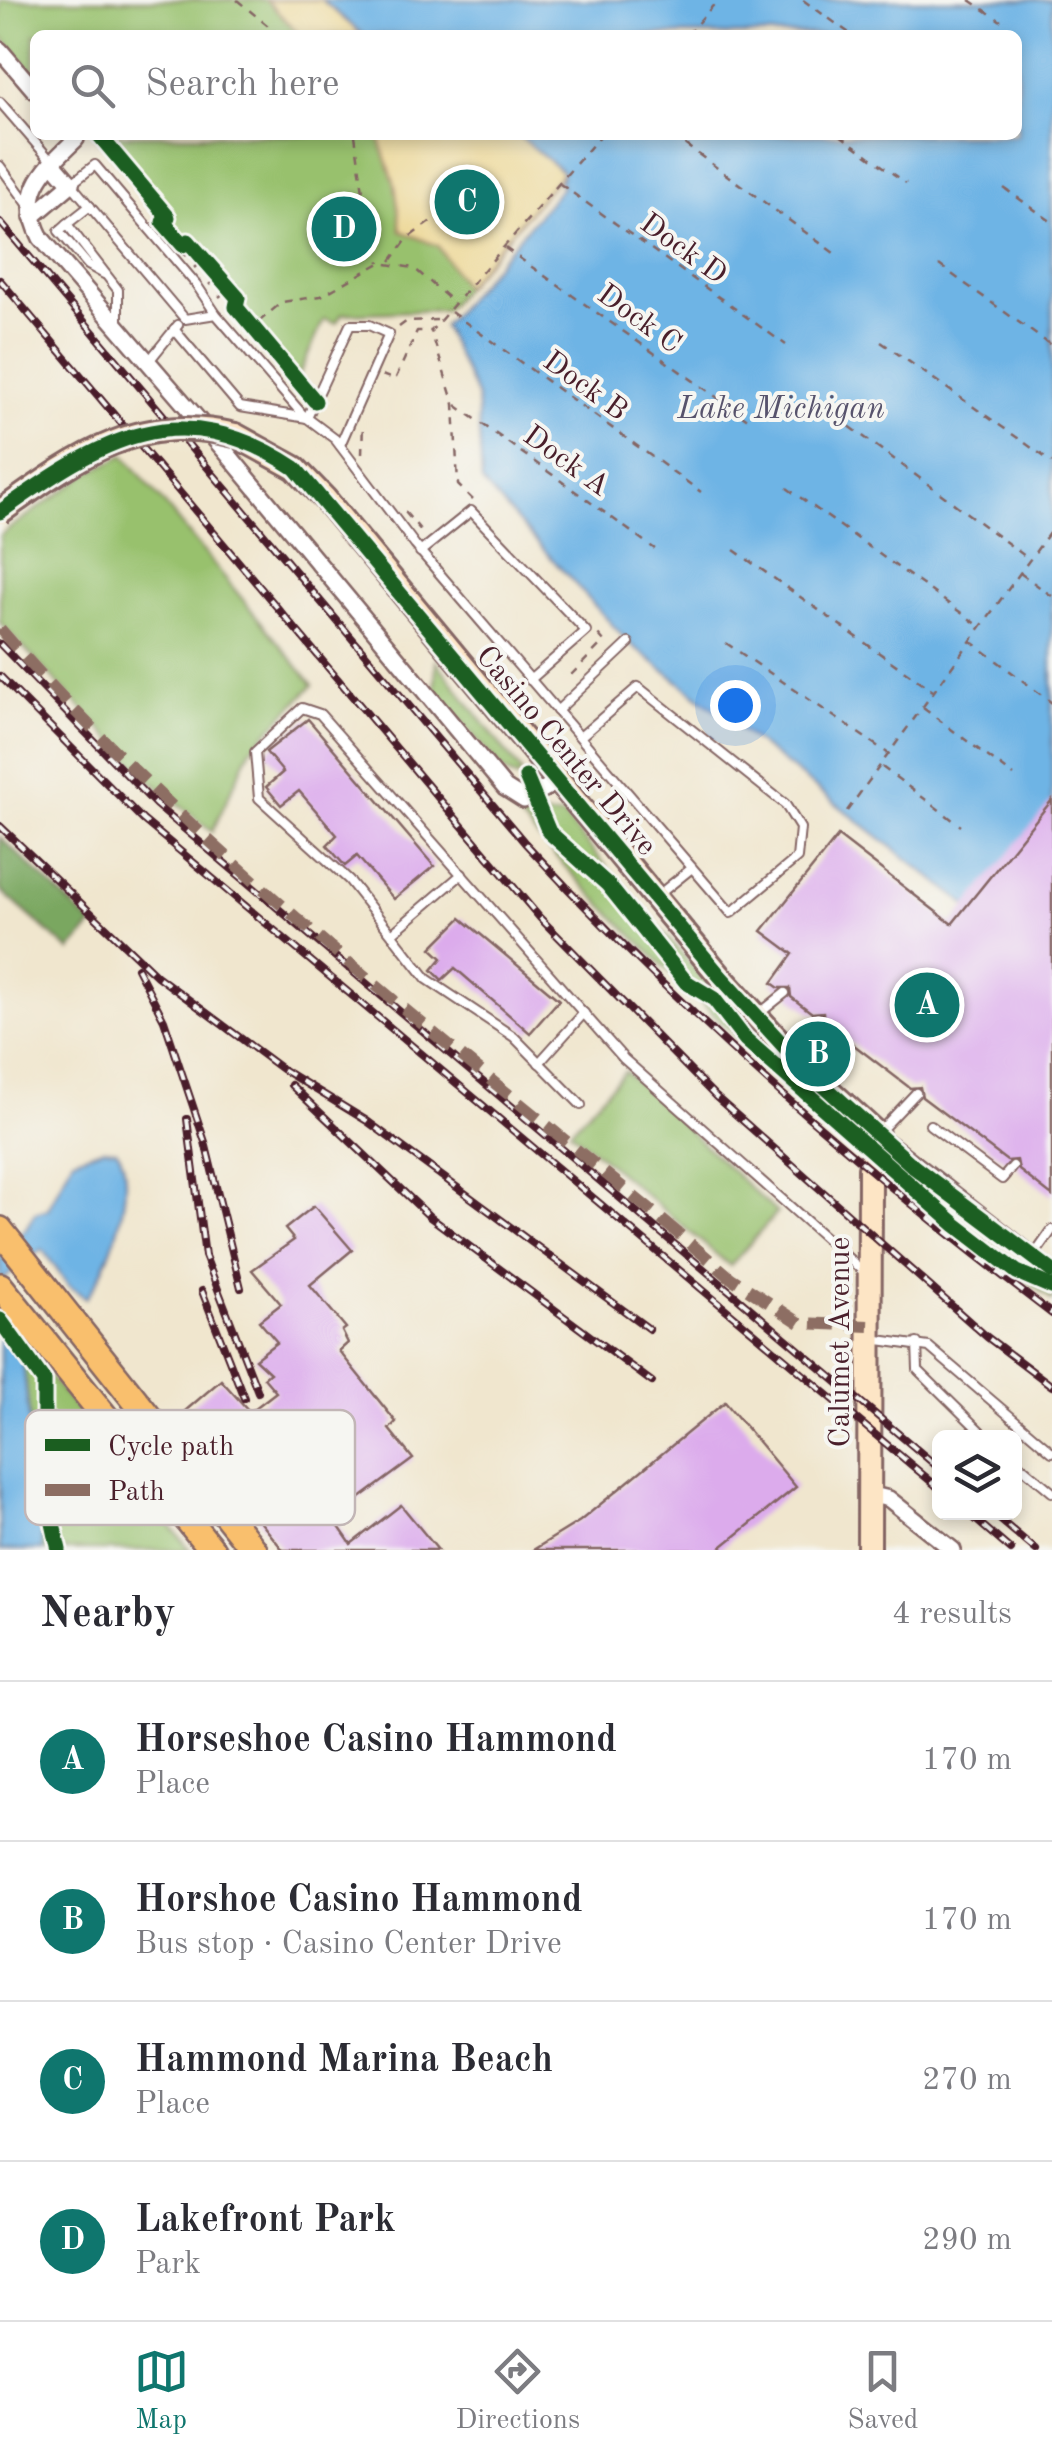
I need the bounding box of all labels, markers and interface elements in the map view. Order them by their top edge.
search box [30,30,1022,140]
icon: search [65,58,120,113]
text: Search here [145,66,340,104]
pin: C [434,164,500,240]
pin: D [312,192,376,266]
street label: Dock D [634,208,732,291]
street label: Dock C [591,279,686,360]
street label: Dock B [537,346,632,427]
water label: Lake Michigan [676,394,885,426]
street label: Dock A [517,421,614,503]
street label: Casino Center Drive [470,641,661,862]
your location [710,680,761,731]
pin: A [894,968,960,1042]
pin: B [786,1016,850,1092]
street label: Calumet Avenue [826,1237,856,1447]
legend [25,1410,355,1525]
map controls [932,1430,1022,1520]
button: layers [932,1430,1022,1520]
text: Cycle path [108,1434,234,1462]
text: Path [108,1479,165,1507]
text: Nearby [40,1594,176,1636]
text: 4 results [892,1599,1012,1631]
text: Horseshoe Casino Hammond [135,1722,617,1760]
text: A [60,1745,85,1777]
text: 170 m [922,1745,1012,1777]
text: Place [135,1769,210,1801]
text: Horshoe Casino Hammond [135,1882,582,1920]
text: B [61,1905,84,1937]
text: 170 m [922,1905,1012,1937]
text: Bus stop · Casino Center Drive [135,1929,562,1961]
text: Hammond Marina Beach [135,2042,553,2080]
text: C [62,2065,83,2097]
text: 270 m [922,2065,1012,2097]
text: Place [135,2089,210,2121]
text: Lakefront Park [135,2202,396,2240]
text: D [60,2225,85,2257]
text: 290 m [922,2225,1012,2257]
text: Park [135,2249,201,2281]
tab: Map [134,2344,189,2439]
tab: Directions [456,2344,580,2439]
tab: Saved [847,2344,918,2439]

